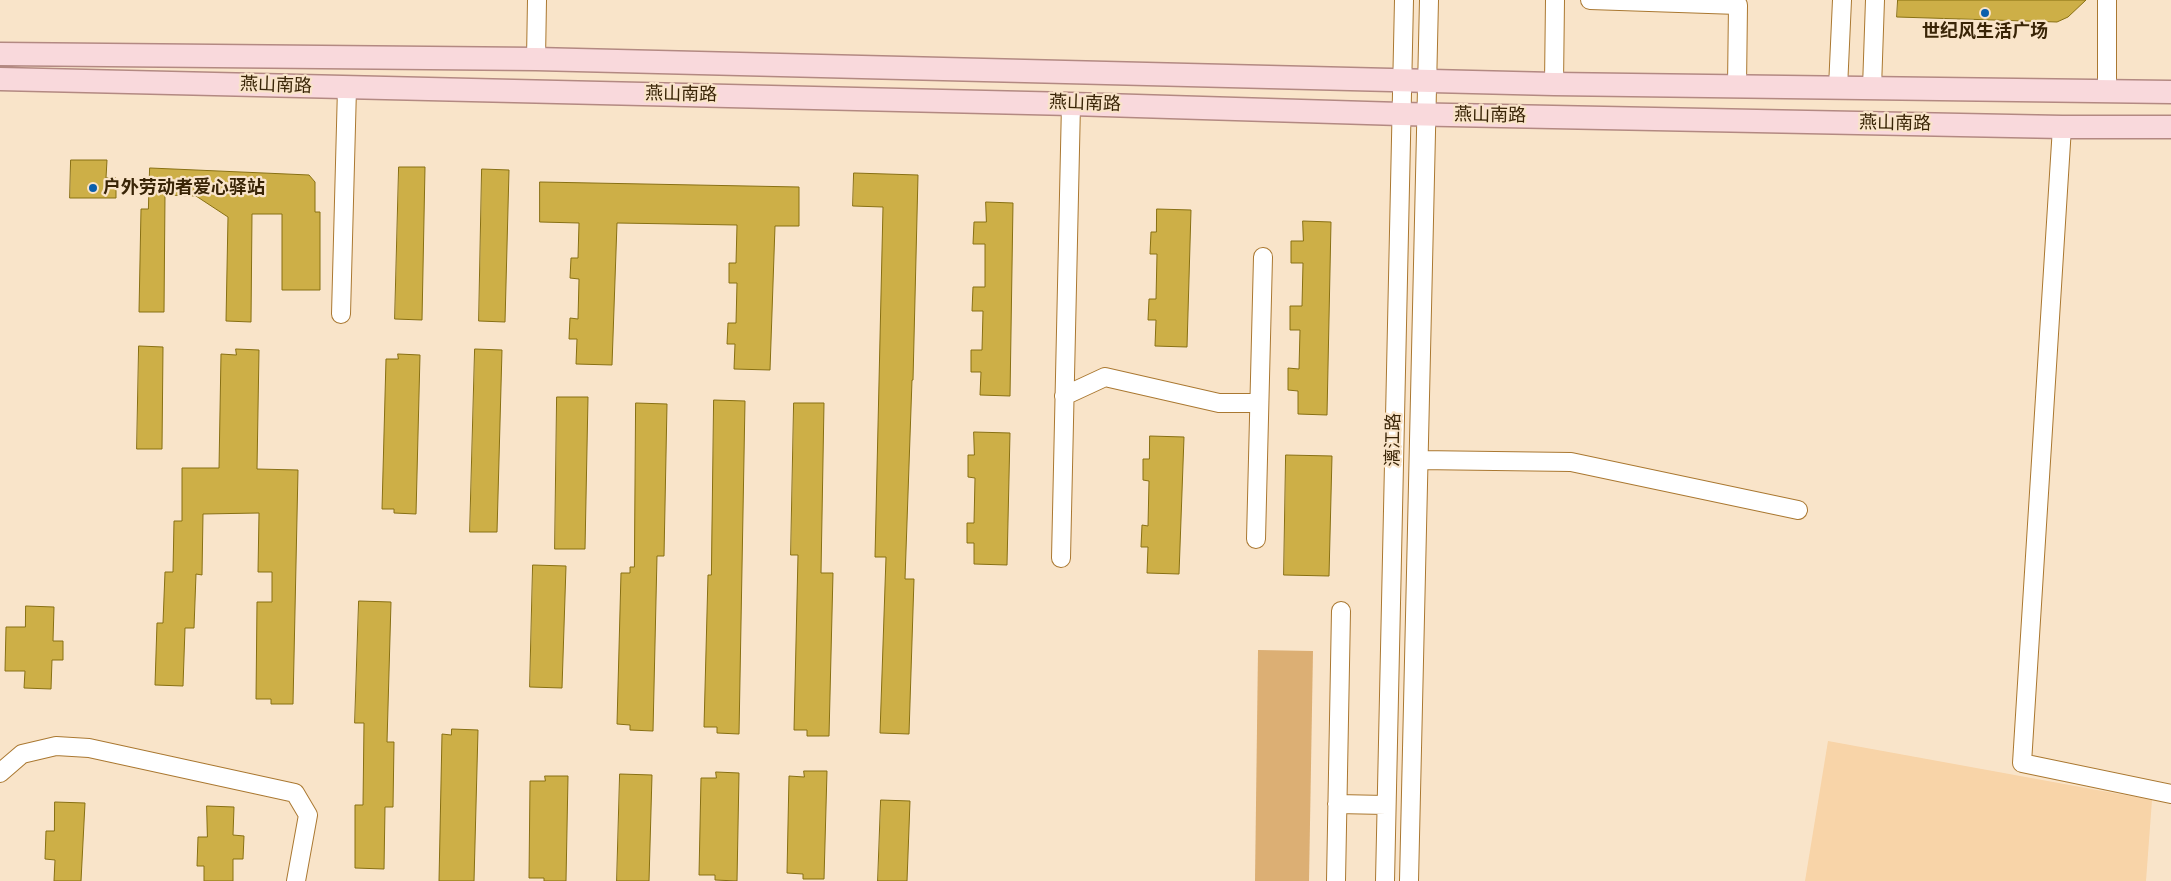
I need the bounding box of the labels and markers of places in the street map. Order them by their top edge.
marker: 世纪风生活广场 [1979,7,1991,19]
place label: 世纪风生活广场 [1922,21,2048,43]
place label: 户外劳动者爱心驿站 [103,177,265,199]
marker: 户外劳动者爱心驿站 [87,182,99,194]

